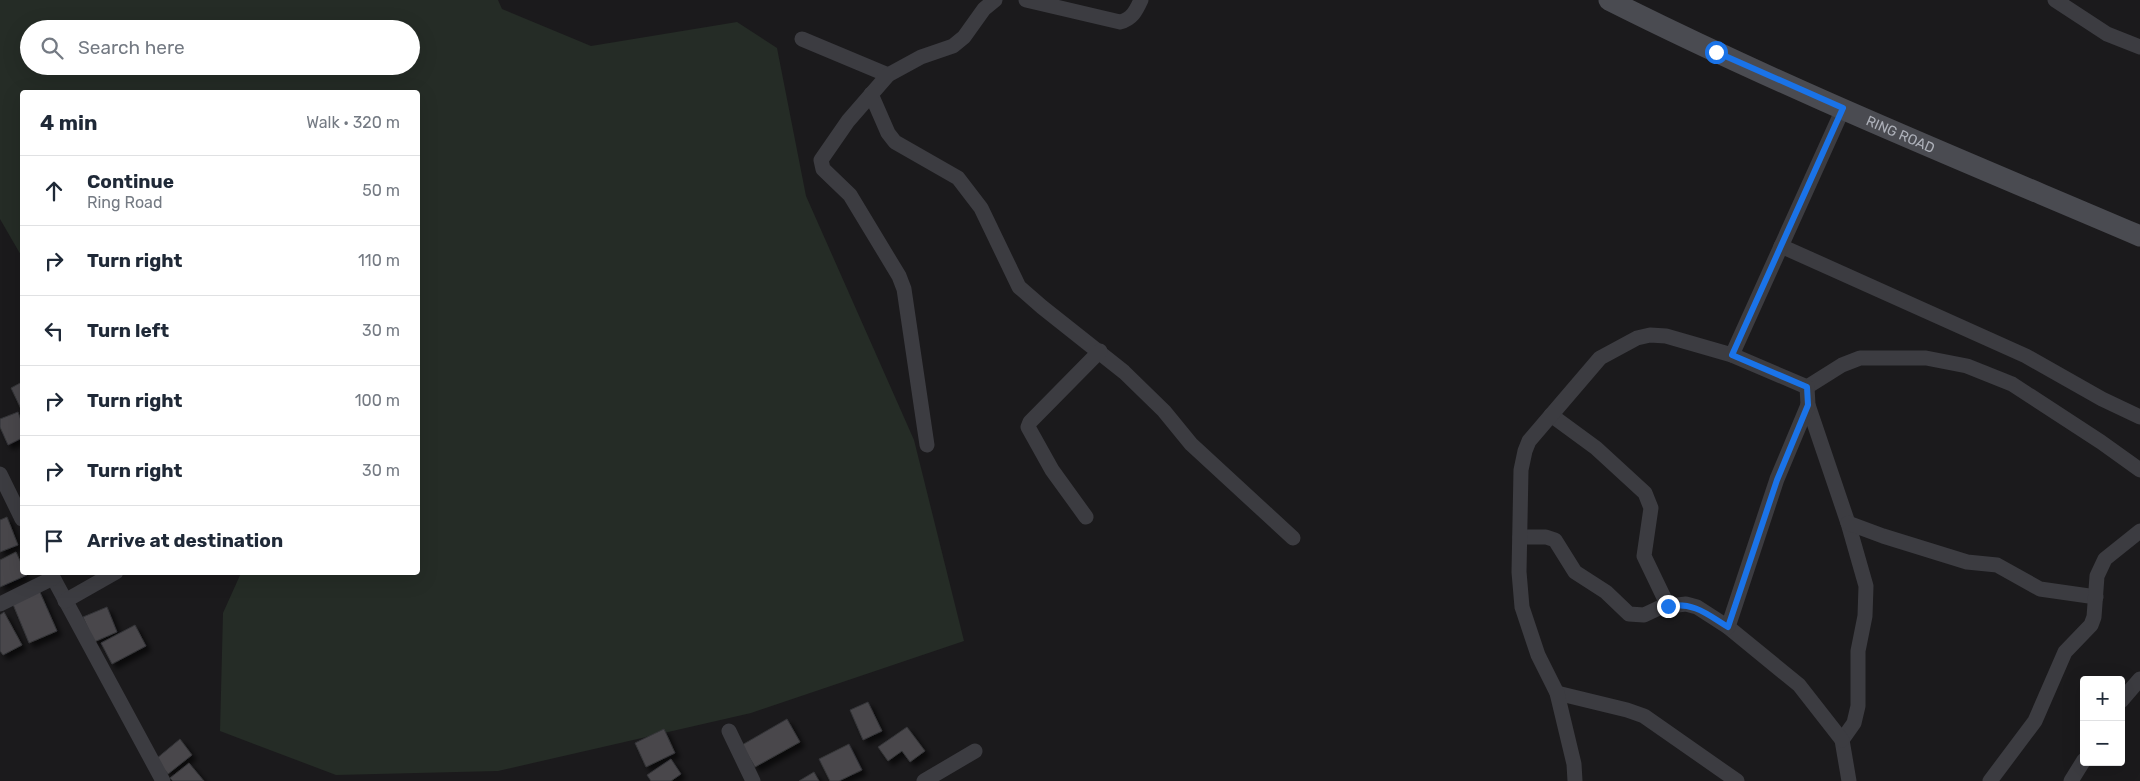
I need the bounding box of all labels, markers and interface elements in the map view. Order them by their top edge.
search box [20,20,420,75]
icon: search [38,34,66,62]
text: Search here [78,36,185,59]
route start [1705,41,1728,64]
text: 4 min [40,110,98,135]
street label: RING ROAD [1864,112,1938,156]
text: Walk · 320 m [306,113,400,132]
text: Continue [87,170,174,193]
icon: ahead [40,177,68,205]
text: 50 m [362,181,400,200]
text: Ring Road [87,193,162,212]
icon: right [40,247,68,275]
text: Turn right [87,249,182,272]
text: 110 m [358,251,400,270]
icon: left [40,317,68,345]
text: Turn left [87,319,169,342]
text: 30 m [362,321,400,340]
icon: right [40,387,68,415]
text: Turn right [87,389,182,412]
text: 100 m [355,391,400,410]
icon: right [40,457,68,485]
text: Turn right [87,459,182,482]
text: 30 m [362,461,400,480]
icon: arrive [40,527,68,555]
text: Arrive at destination [87,529,283,552]
route end [1657,595,1680,618]
map controls [2080,676,2125,766]
button: + [2080,676,2125,721]
button: − [2080,721,2125,766]

